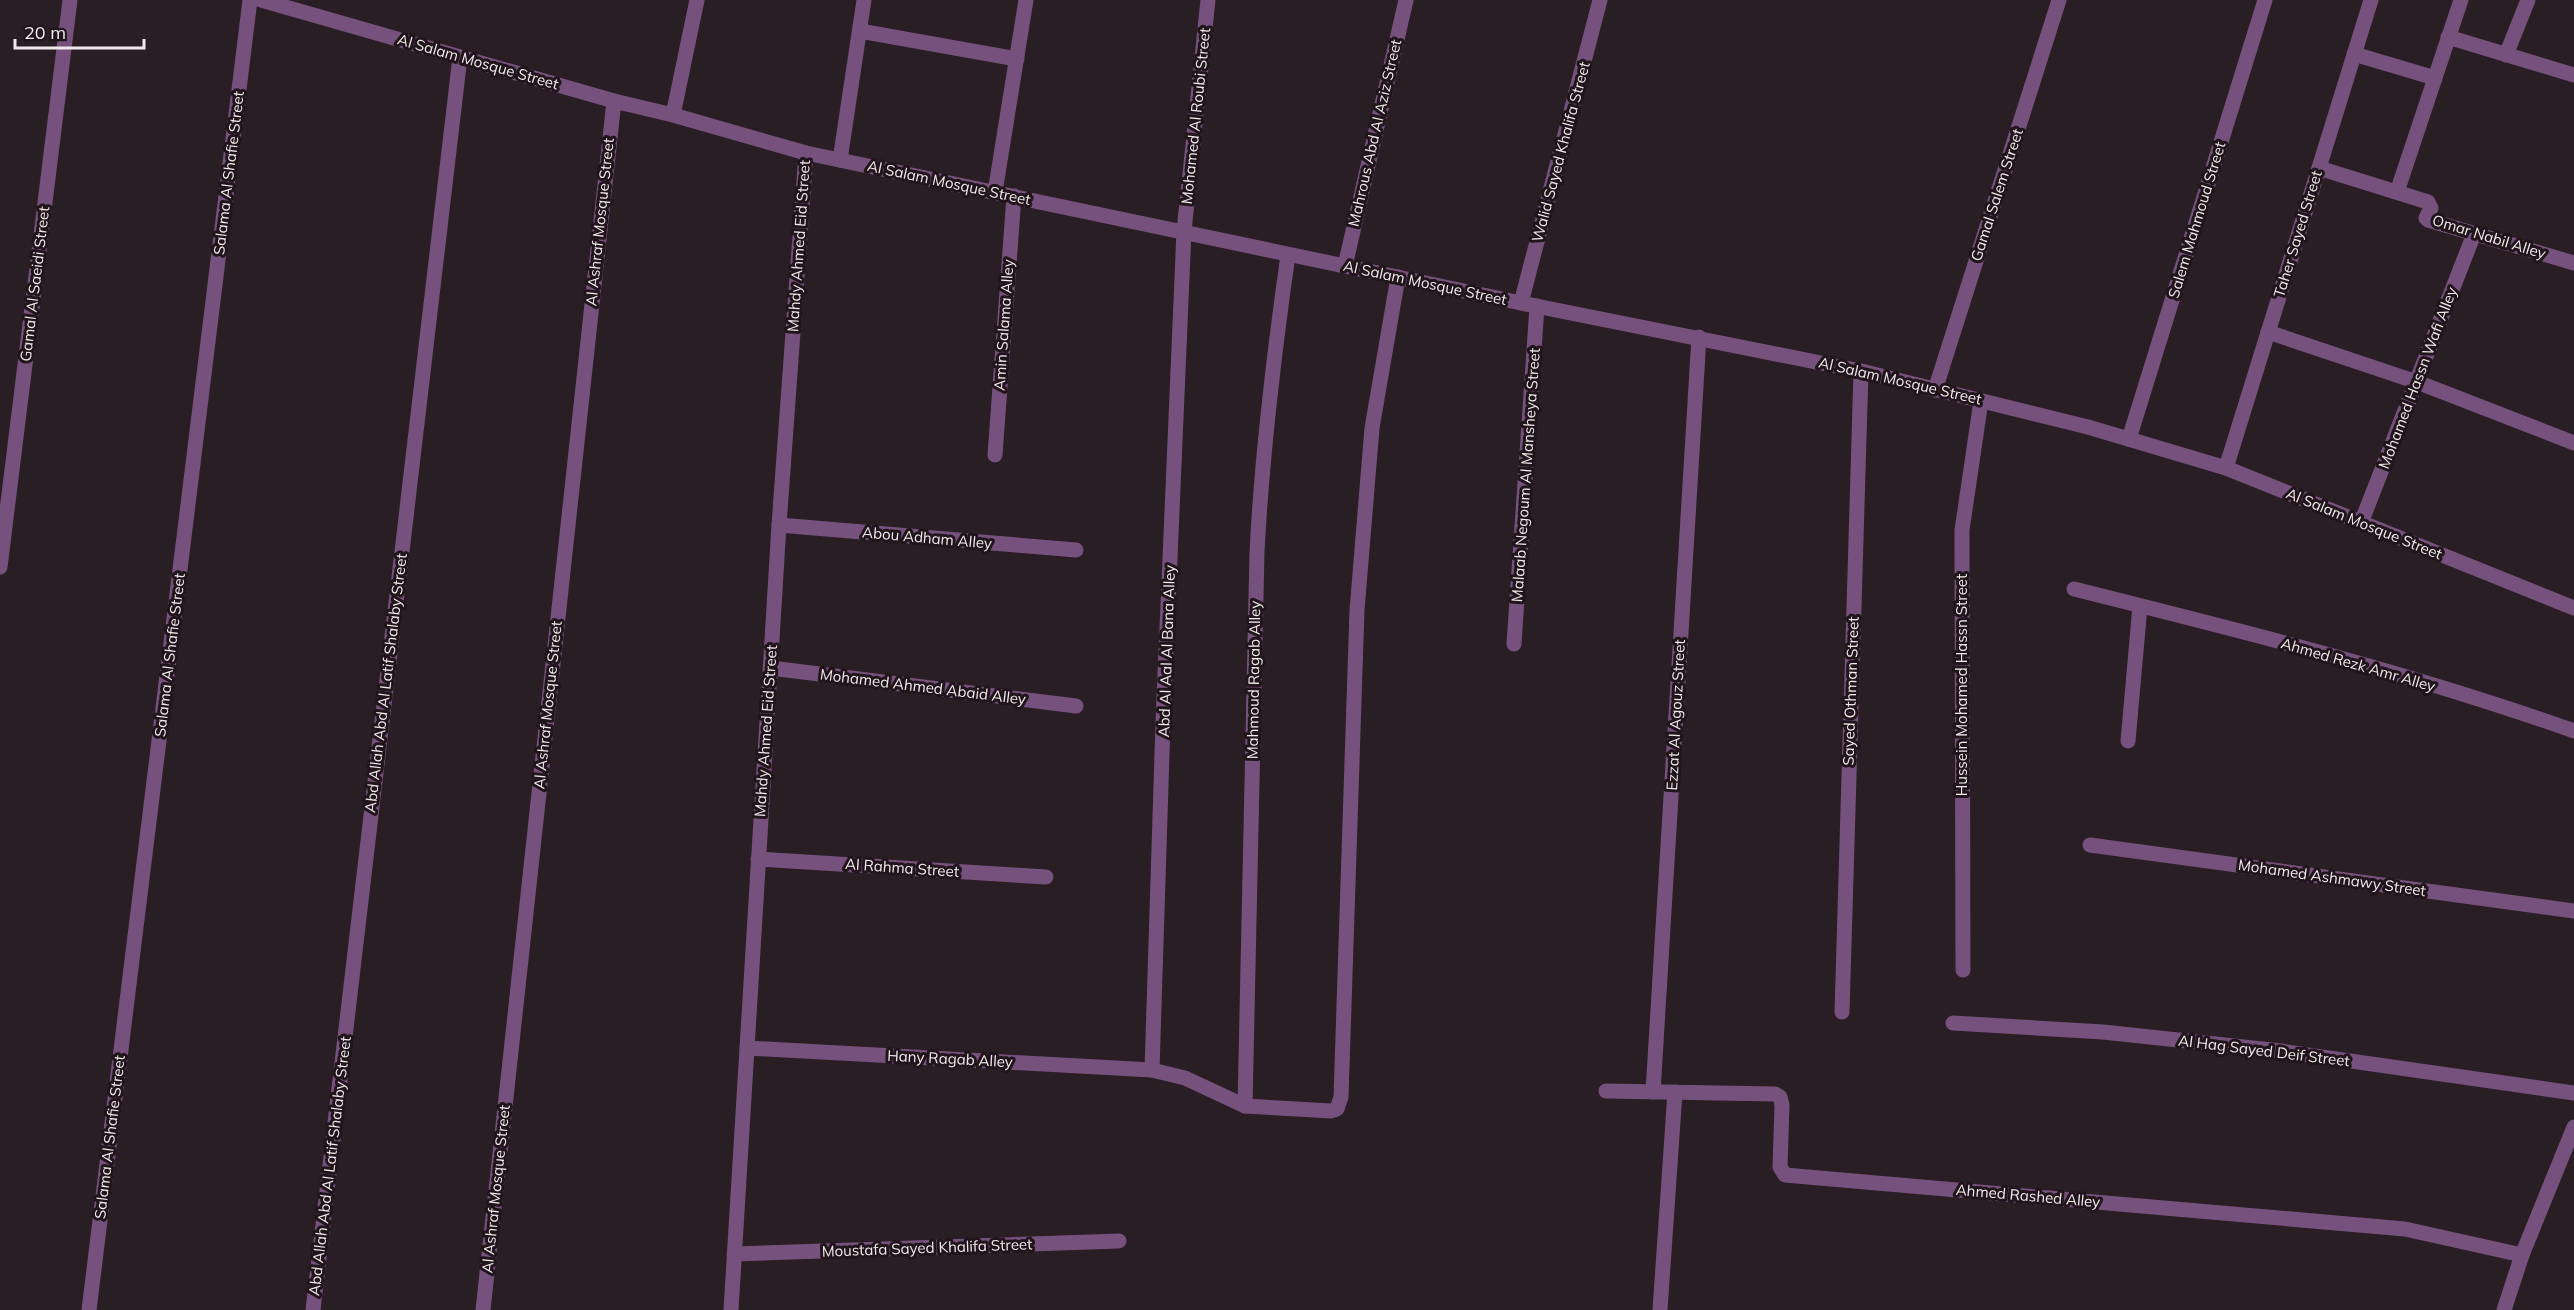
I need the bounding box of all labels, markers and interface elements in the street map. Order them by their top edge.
scale bar [15,12,144,50]
text: 20 m [24,21,66,44]
street label: Mohamed Al Roubi Street [1177,27,1214,205]
street label: Al Salam Mosque Street [395,29,561,94]
street label: Mahrous Abd Al Aziz Street [1344,37,1405,228]
street label: Walid Sayed Khalifa Street [1527,60,1594,244]
street label: Salama Al Shafie Street [209,90,248,256]
street label: Gamal Salem Street [1966,126,2027,264]
street label: Al Ashraf Mosque Street [581,137,618,307]
street label: Salem Mahmoud Street [2164,139,2229,300]
street label: Al Salam Mosque Street [866,156,1033,209]
street label: Mahdy Ahmed Eid Street [783,159,814,333]
street label: Taher Sayed Street [2269,168,2326,300]
street label: Gamal Al Saeidi Street [16,205,53,363]
street label: Omar Nabil Alley [2430,210,2548,263]
street label: Al Salam Mosque Street [1342,256,1509,309]
street label: Amin Salama Alley [989,259,1018,391]
street label: Mohamed Hassn Wafi Alley [2374,284,2461,471]
street label: Malaab Negoum Al Mansheya Street [1507,347,1544,603]
street label: Al Salam Mosque Street [1817,353,1983,409]
street label: Al Salam Mosque Street [2283,484,2445,564]
street label: Abou Adham Alley [861,522,993,553]
street label: Abd Allah Abd Al Latif Shalaby Street [360,552,411,814]
street label: Abd Al Aal Al Bana Alley [1154,564,1179,738]
street label: Salama Al Shafie Street [150,572,189,738]
street label: Hussein Mohamed Hassn Street [1952,574,1971,796]
street label: Mahmoud Ragab Alley [1243,601,1264,759]
street label: Sayed Othman Street [1838,616,1863,766]
street label: Al Ashraf Mosque Street [529,620,566,790]
street label: Ahmed Rezk Amr Alley [2279,633,2437,696]
street label: Ezzat Al Agouz Street [1662,639,1689,791]
street label: Mahdy Ahmed Eid Street [750,644,781,818]
street label: Mohamed Ahmed Abaid Alley [819,664,1027,709]
street label: Al Rahma Street [844,854,960,881]
street label: Mohamed Ashmawy Street [2237,855,2427,900]
street label: Al Hag Sayed Deif Street [2177,1031,2351,1070]
street label: Abd Allah Abd Al Latif Shalaby Street [304,1035,355,1297]
street label: Hany Ragab Alley [887,1046,1013,1071]
street label: Salama Al Shafie Street [90,1054,129,1220]
street label: Al Ashraf Mosque Street [477,1104,514,1274]
street label: Ahmed Rashed Alley [1955,1180,2101,1211]
street label: Moustafa Sayed Khalifa Street [821,1234,1033,1261]

